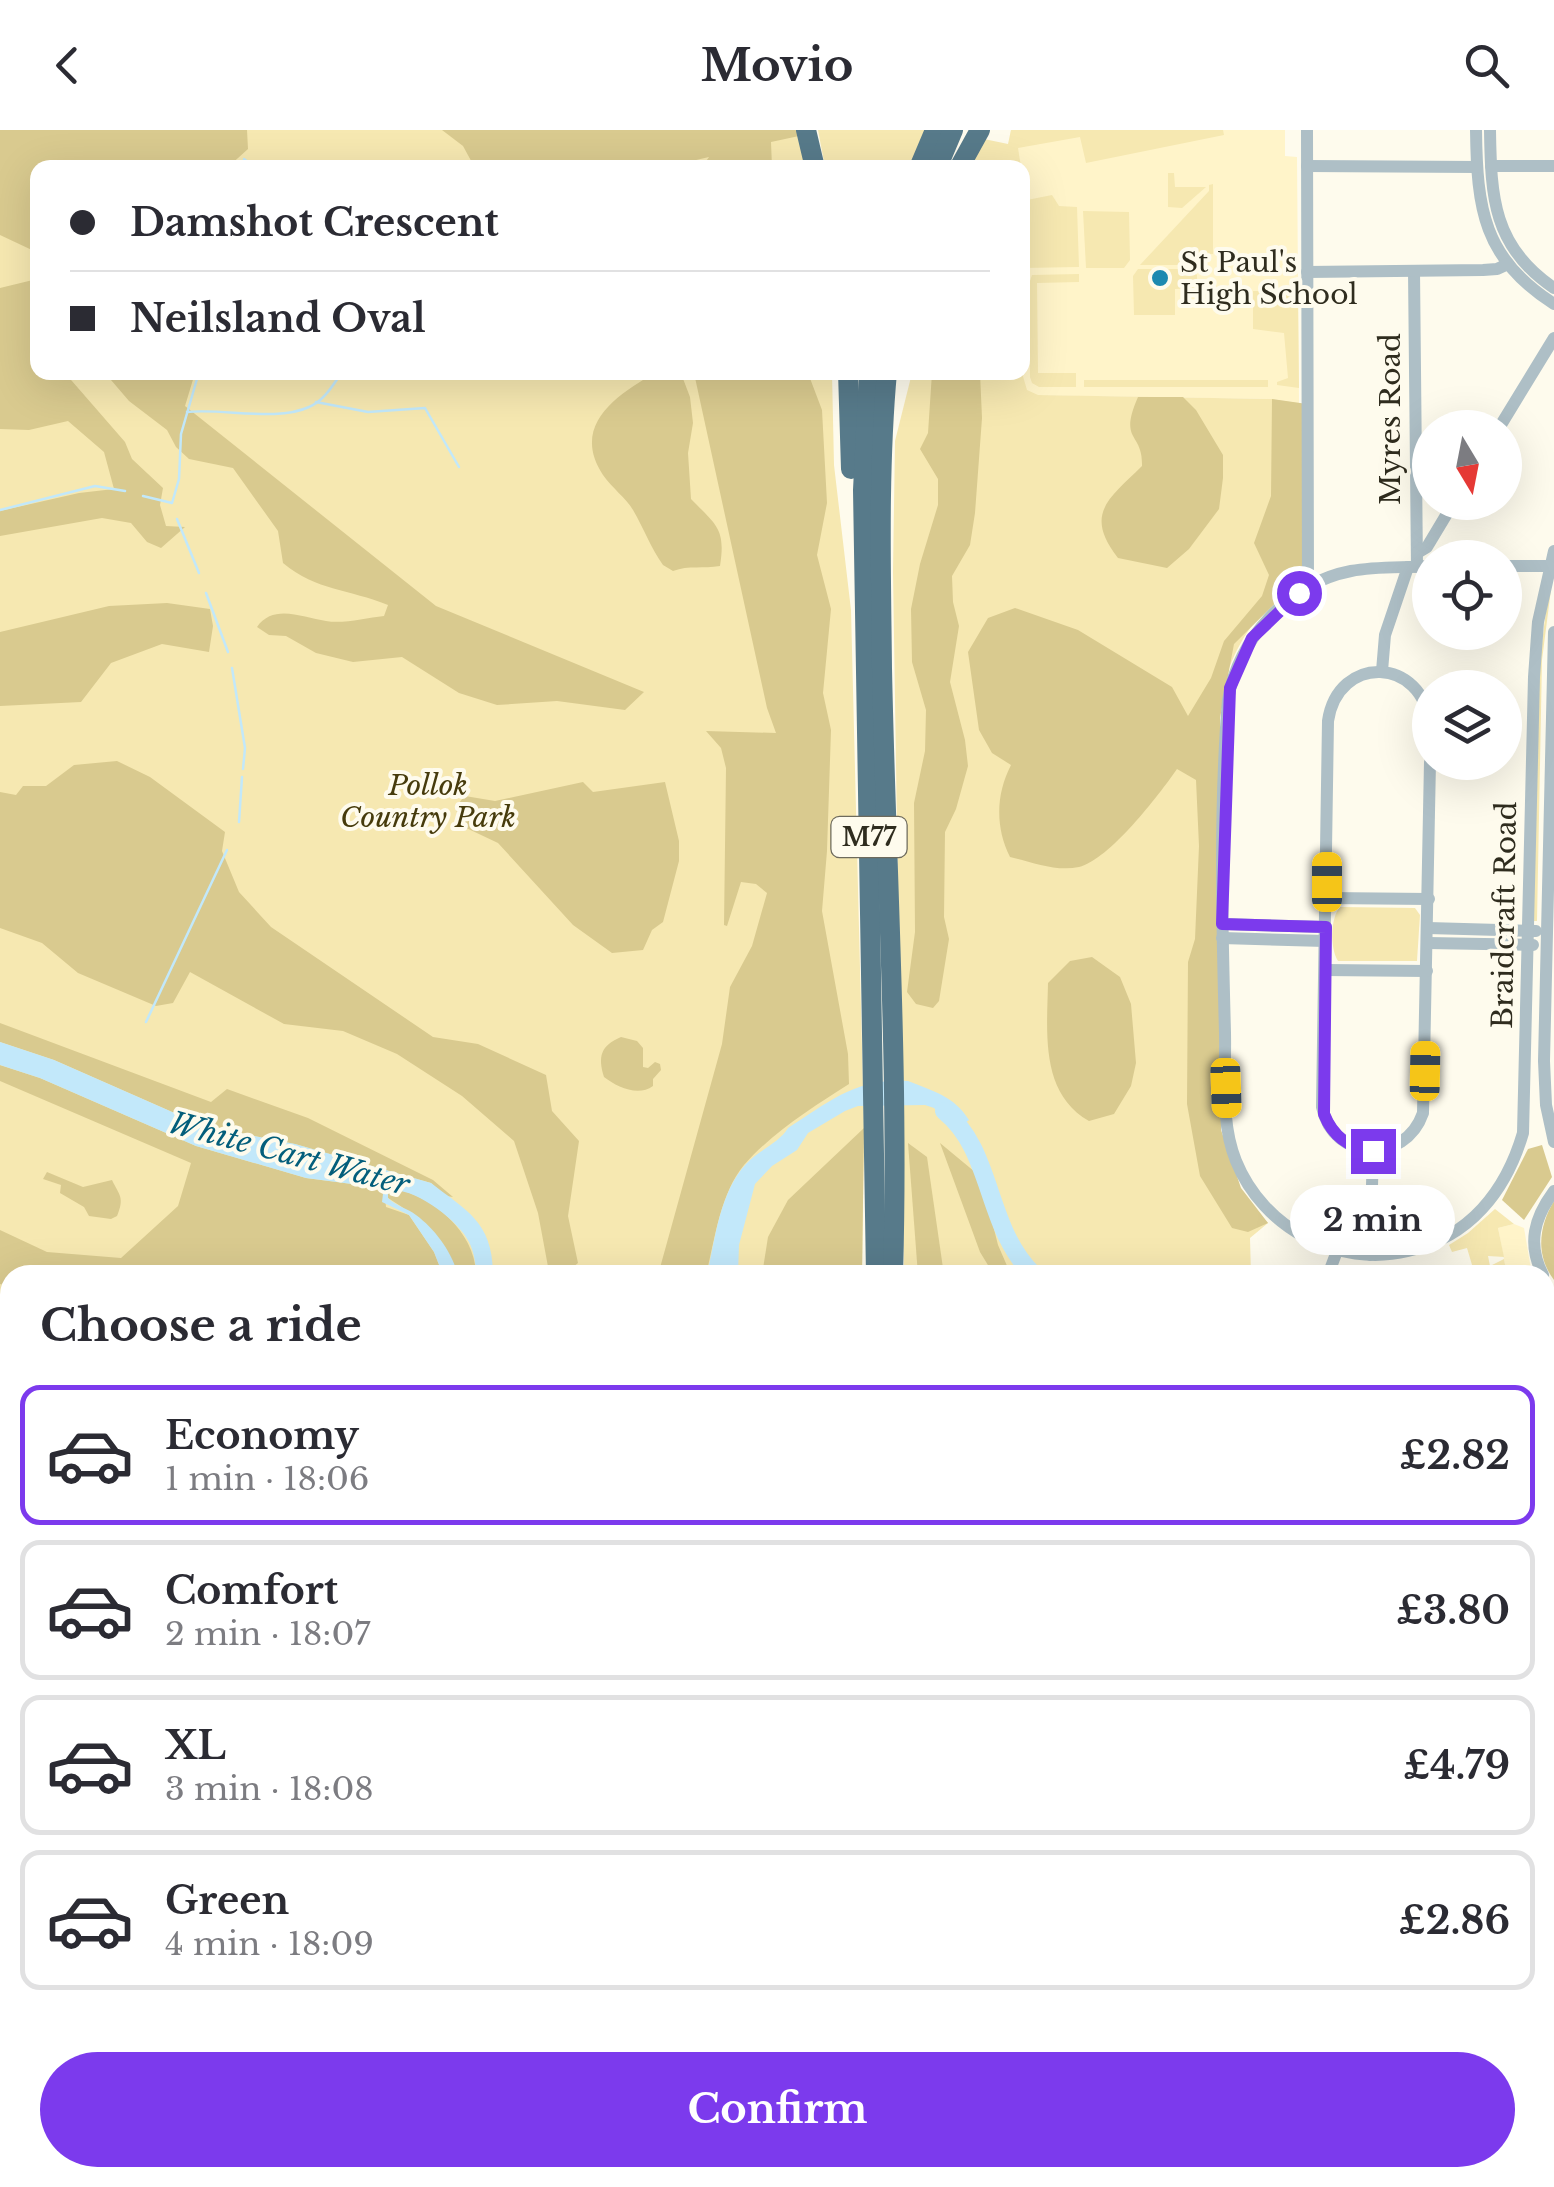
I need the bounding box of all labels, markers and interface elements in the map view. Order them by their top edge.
text: Movio [700,37,854,93]
icon: back [40,38,95,93]
icon: search [1459,38,1514,93]
text: Damshot Crescent [130,199,499,246]
place label: St Paul's High School [1180,245,1358,312]
marker: St Paul's High School [1149,267,1171,289]
text: Neilsland Oval [130,295,426,342]
street label: Myres Road [1373,333,1408,505]
north arrow [1412,410,1522,520]
map controls [1412,410,1522,780]
button: locate [1412,540,1522,650]
route start [1277,571,1322,616]
button: layers [1412,670,1522,780]
park label: Pollok Country Park [340,768,516,835]
street label: Braidcraft Road [1485,801,1524,1029]
road number: M77 [832,817,906,857]
car [1312,852,1342,912]
car [1409,1041,1441,1101]
car [1210,1057,1242,1119]
water label: White Cart Water [165,1104,414,1204]
route end [1351,1129,1396,1174]
callout: 2 min [1290,1186,1456,1256]
text: 2 min [1323,1200,1422,1240]
text: Choose a ride [40,1297,362,1353]
icon: car [45,1410,135,1500]
text: Economy [165,1412,359,1459]
text: £2.82 [1400,1432,1510,1479]
text: 1 min · 18:06 [165,1459,369,1499]
icon: car [45,1565,135,1655]
text: Comfort [165,1567,338,1614]
text: £3.80 [1396,1587,1510,1634]
text: 2 min · 18:07 [165,1614,370,1654]
icon: car [45,1720,135,1810]
text: XL [165,1722,226,1769]
text: £4.79 [1403,1742,1510,1789]
text: 3 min · 18:08 [165,1769,374,1809]
icon: car [45,1875,135,1965]
text: Green [165,1877,289,1924]
text: £2.86 [1399,1897,1510,1944]
text: 4 min · 18:09 [165,1924,374,1964]
button: Confirm [40,2052,1515,2167]

